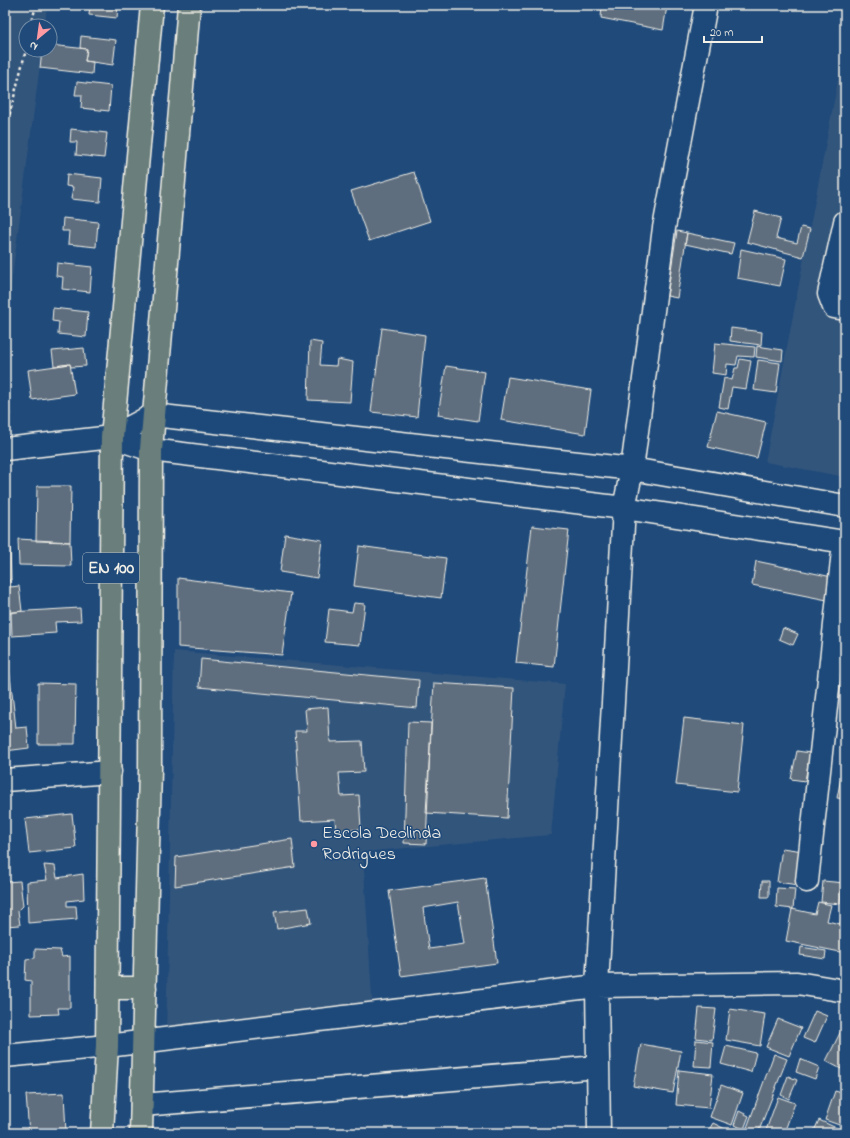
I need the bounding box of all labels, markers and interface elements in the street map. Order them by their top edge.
north arrow [18,18,58,58]
scale bar [704,18,762,44]
text: 20 m [710,24,733,42]
text: N [27,37,41,55]
road number: EN 100 [83,553,139,583]
place label: Escola Deolinda Rodrigues [322,821,441,869]
marker: Escola Deolinda Rodrigues [309,839,319,849]

